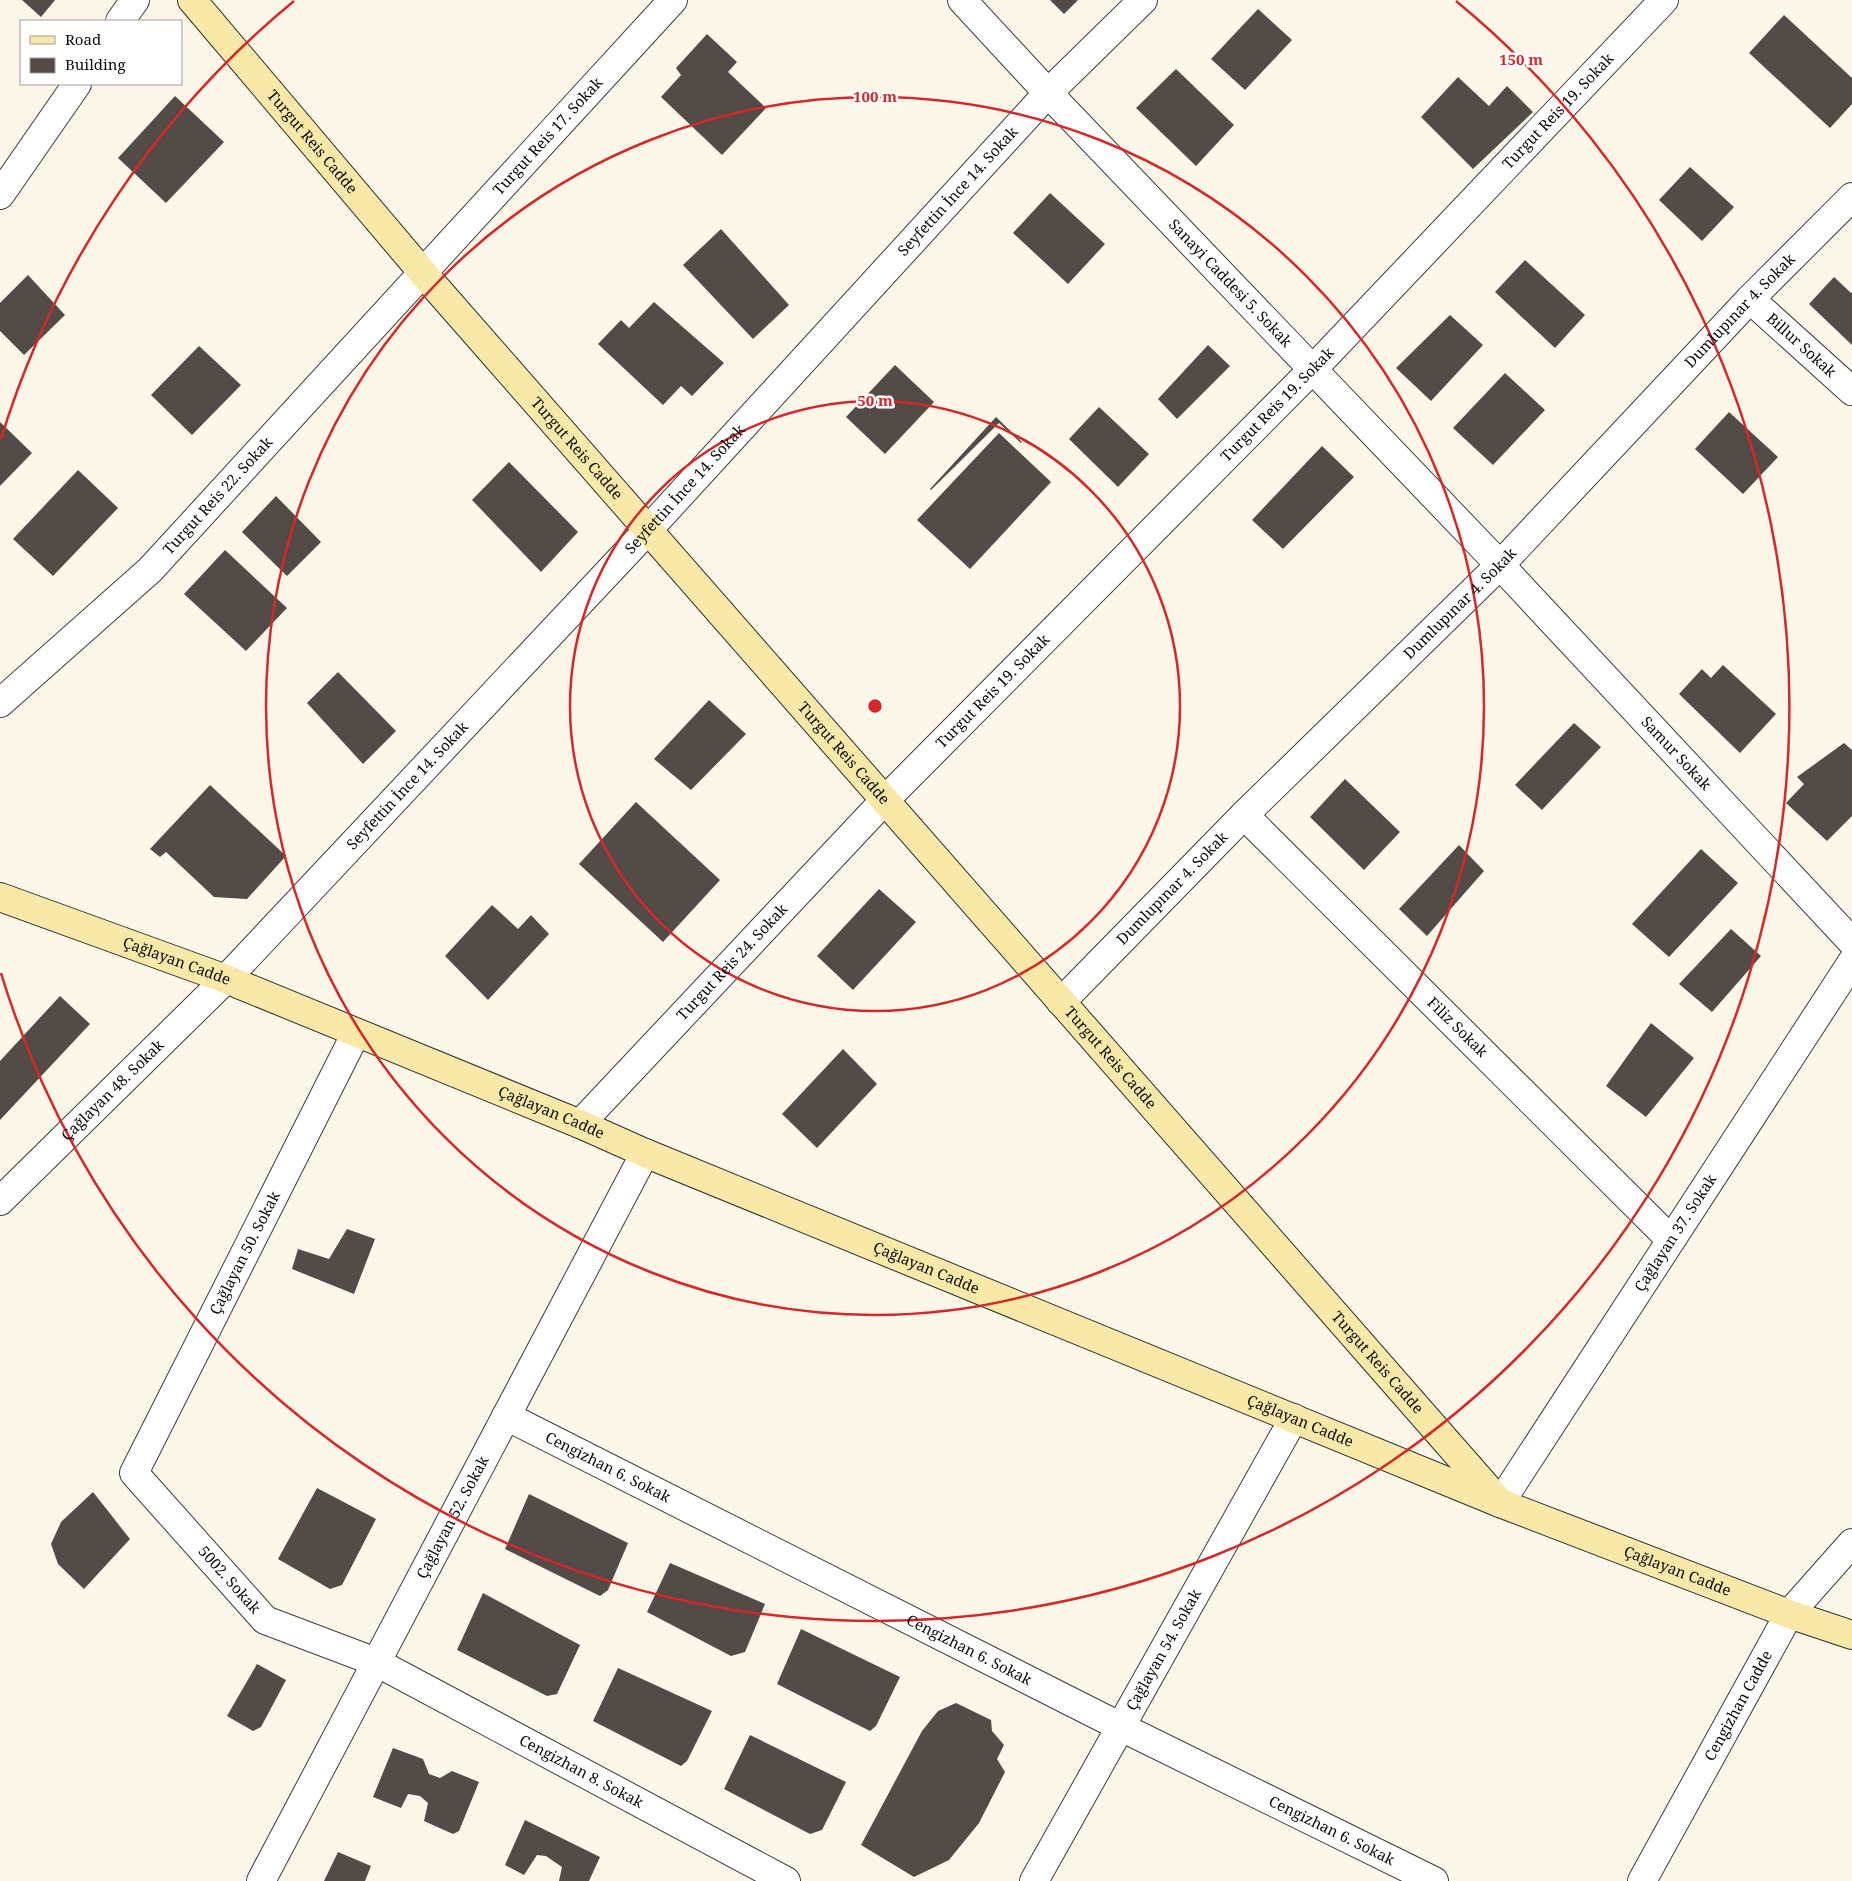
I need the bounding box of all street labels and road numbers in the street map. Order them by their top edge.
street label: Turgut Reis 19. Sokak [1497,48,1618,173]
street label: Turgut Reis 17. Sokak [488,72,606,199]
street label: Turgut Reis Cadde [263,85,363,197]
street label: Seyfettin İnce 14. Sokak [893,121,1022,260]
street label: Sanayi Caddesi 5. Sokak [1165,214,1297,351]
street label: Dumlupınar 4. Sokak [1680,249,1799,371]
street label: Billur Sokak [1763,308,1841,381]
street label: Turgut Reis 19. Sokak [1216,342,1338,465]
street label: Turgut Reis Cadde [527,392,628,503]
street label: Seyfettin İnce 14. Sokak [620,419,749,558]
street label: Turgut Reis 22. Sokak [158,432,277,558]
street label: Dumlupınar 4. Sokak [1399,543,1520,663]
street label: Turgut Reis 19. Sokak [931,629,1053,752]
street label: Turgut Reis Cadde [794,697,895,808]
street label: Samur Sokak [1637,712,1716,794]
street label: Seyfettin İnce 14. Sokak [342,716,472,854]
street label: Dumlupınar 4. Sokak [1112,827,1232,949]
street label: Turgut Reis 24. Sokak [672,899,791,1024]
street label: Çağlayan Cadde [120,931,234,989]
street label: Filiz Sokak [1424,992,1493,1061]
street label: Turgut Reis Cadde [1061,1002,1162,1113]
street label: Çağlayan 48. Sokak [56,1034,168,1144]
street label: Çağlayan Cadde [496,1081,608,1143]
street label: Çağlayan 37. Sokak [1629,1170,1720,1295]
street label: Çağlayan 50. Sokak [204,1187,284,1318]
street label: Çağlayan Cadde [870,1236,983,1298]
street label: Turgut Reis Cadde [1328,1306,1428,1417]
street label: Çağlayan Cadde [1244,1390,1357,1451]
street label: Cengizhan 6. Sokak [542,1426,674,1507]
street label: Çağlayan 52. Sokak [411,1452,493,1582]
street label: 5002. Sokak [195,1541,266,1617]
street label: Çağlayan Cadde [1621,1541,1734,1600]
street label: Çağlayan 54. Sokak [1121,1585,1205,1714]
street label: Cengizhan 6. Sokak [904,1609,1036,1689]
street label: Cengizhan Cadde [1699,1647,1776,1764]
street label: Cengizhan 8. Sokak [516,1729,647,1812]
street label: Cengizhan 6. Sokak [1266,1790,1399,1869]

